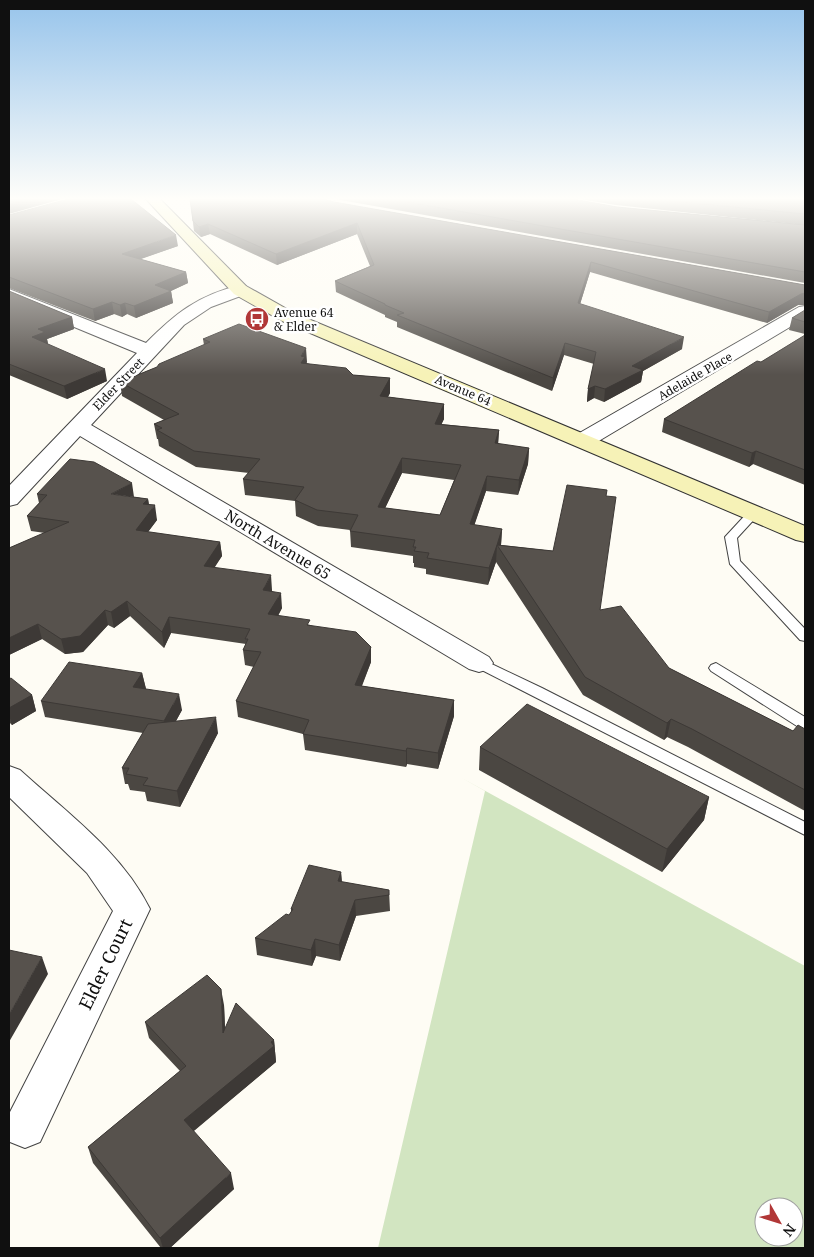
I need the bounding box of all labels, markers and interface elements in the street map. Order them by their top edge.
place label: Avenue 64 & Elder [274,304,334,335]
bus stop icon: Avenue 64 & Elder [244,306,270,332]
street label: Adelaide Place [655,348,735,404]
street label: Elder Street [89,354,147,414]
street label: Avenue 64 [432,371,494,410]
street label: North Avenue 65 [221,504,335,584]
street label: Elder Court [73,915,137,1013]
north arrow [754,1197,804,1247]
text: N [779,1220,800,1241]

